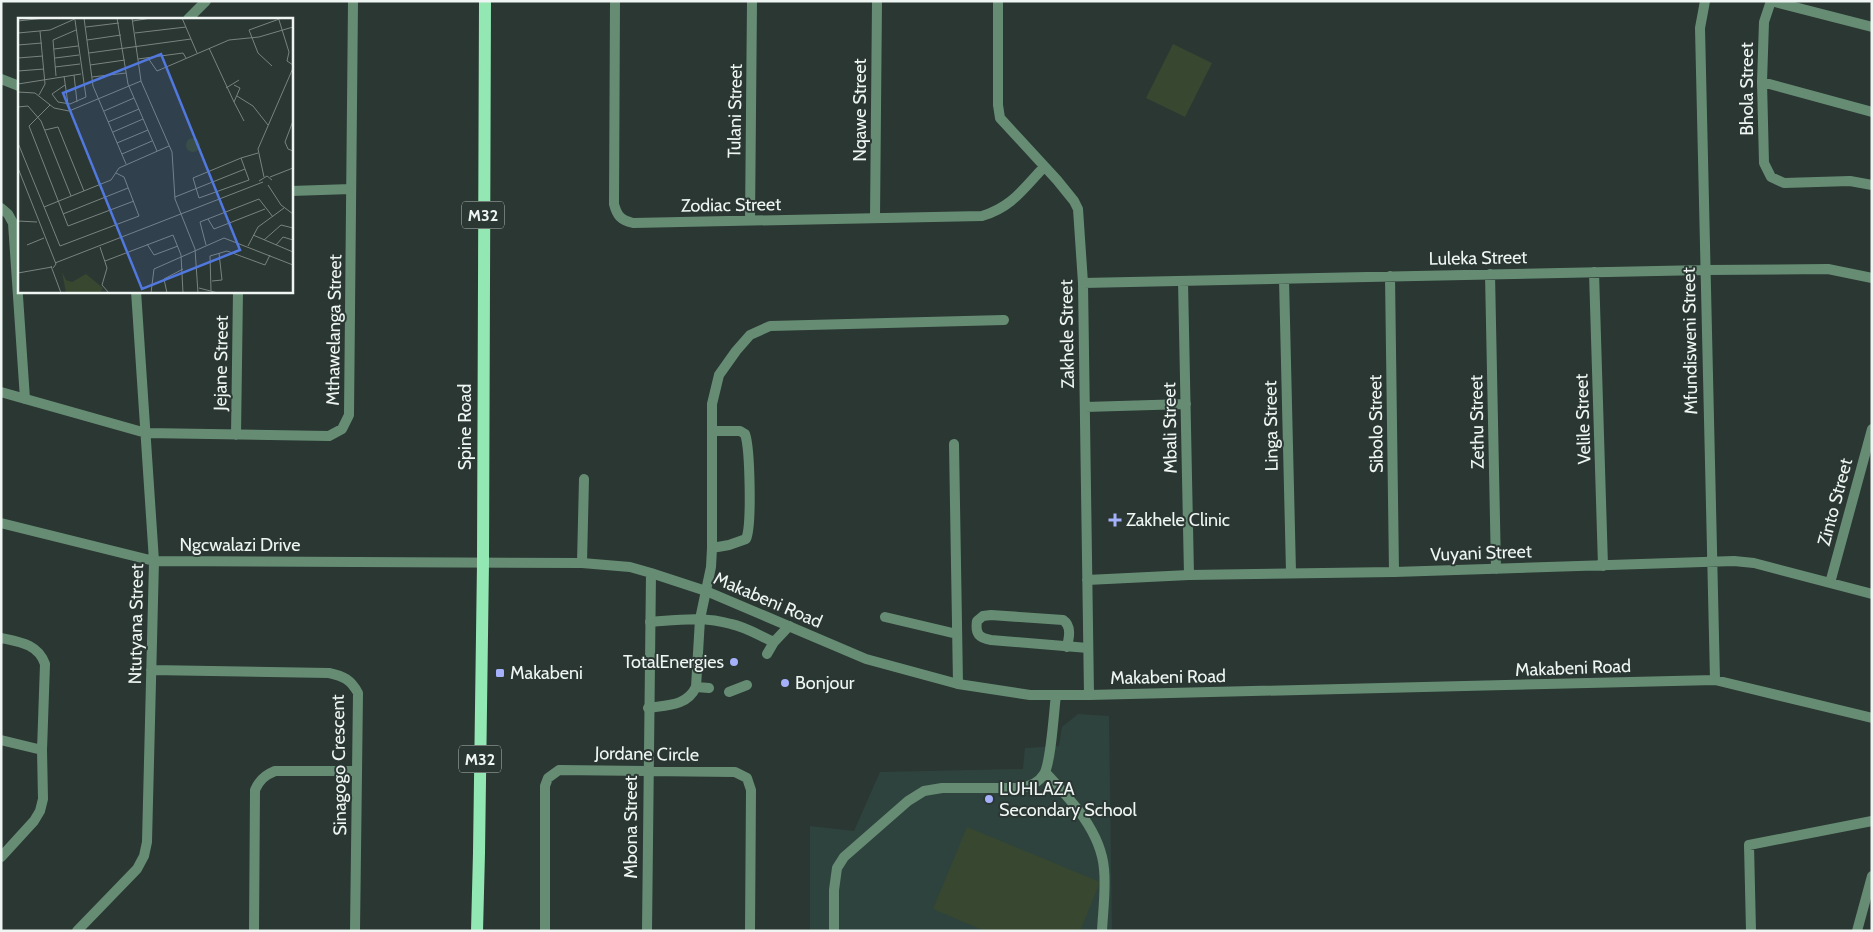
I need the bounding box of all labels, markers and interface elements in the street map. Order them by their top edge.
inset map [18,18,292,292]
street label: Bhola Street [1736,42,1758,136]
street label: Nqawe Street [849,58,871,162]
street label: Tulani Street [723,64,747,158]
street label: Zodiac Street [681,193,781,217]
road number: M32 [462,202,504,228]
street label: Luleka Street [1429,246,1527,270]
street label: Mthawelanga Street [322,254,346,406]
street label: Mfundisweni Street [1678,267,1702,415]
street label: Zakhele Street [1055,279,1079,389]
street label: Jejane Street [209,315,233,412]
street label: Velile Street [1570,373,1596,465]
street label: Sibolo Street [1364,375,1388,473]
street label: Zethu Street [1465,375,1489,469]
street label: Linga Street [1259,380,1283,472]
street label: Mbali Street [1158,382,1182,474]
street label: Spine Road [454,384,476,470]
street label: Zinto Street [1813,456,1857,548]
place label: Zakhele Clinic [1126,509,1230,531]
marker: Zakhele Clinic [1108,513,1122,527]
street label: Ngcwalazi Drive [180,534,300,556]
street label: Vuyani Street [1430,540,1532,566]
street label: Ntutyana Street [124,563,148,685]
street label: Makabeni Road [710,567,826,633]
place label: TotalEnergies [623,651,724,673]
street label: Makabeni Road [1515,655,1631,681]
marker: TotalEnergies [728,656,740,668]
place label: Makabeni [510,662,583,684]
street label: Makabeni Road [1110,665,1226,689]
marker: Makabeni [494,667,506,679]
place label: Bonjour [795,672,855,694]
marker: Bonjour [779,677,791,689]
street label: Sinagogo Crescent [327,694,351,836]
street label: Jordane Circle [594,742,699,766]
road number: M32 [459,746,501,772]
street label: Mbona Street [620,775,642,879]
place label: LUHLAZA Secondary School [999,778,1137,821]
marker: LUHLAZA Secondary School [983,793,995,805]

